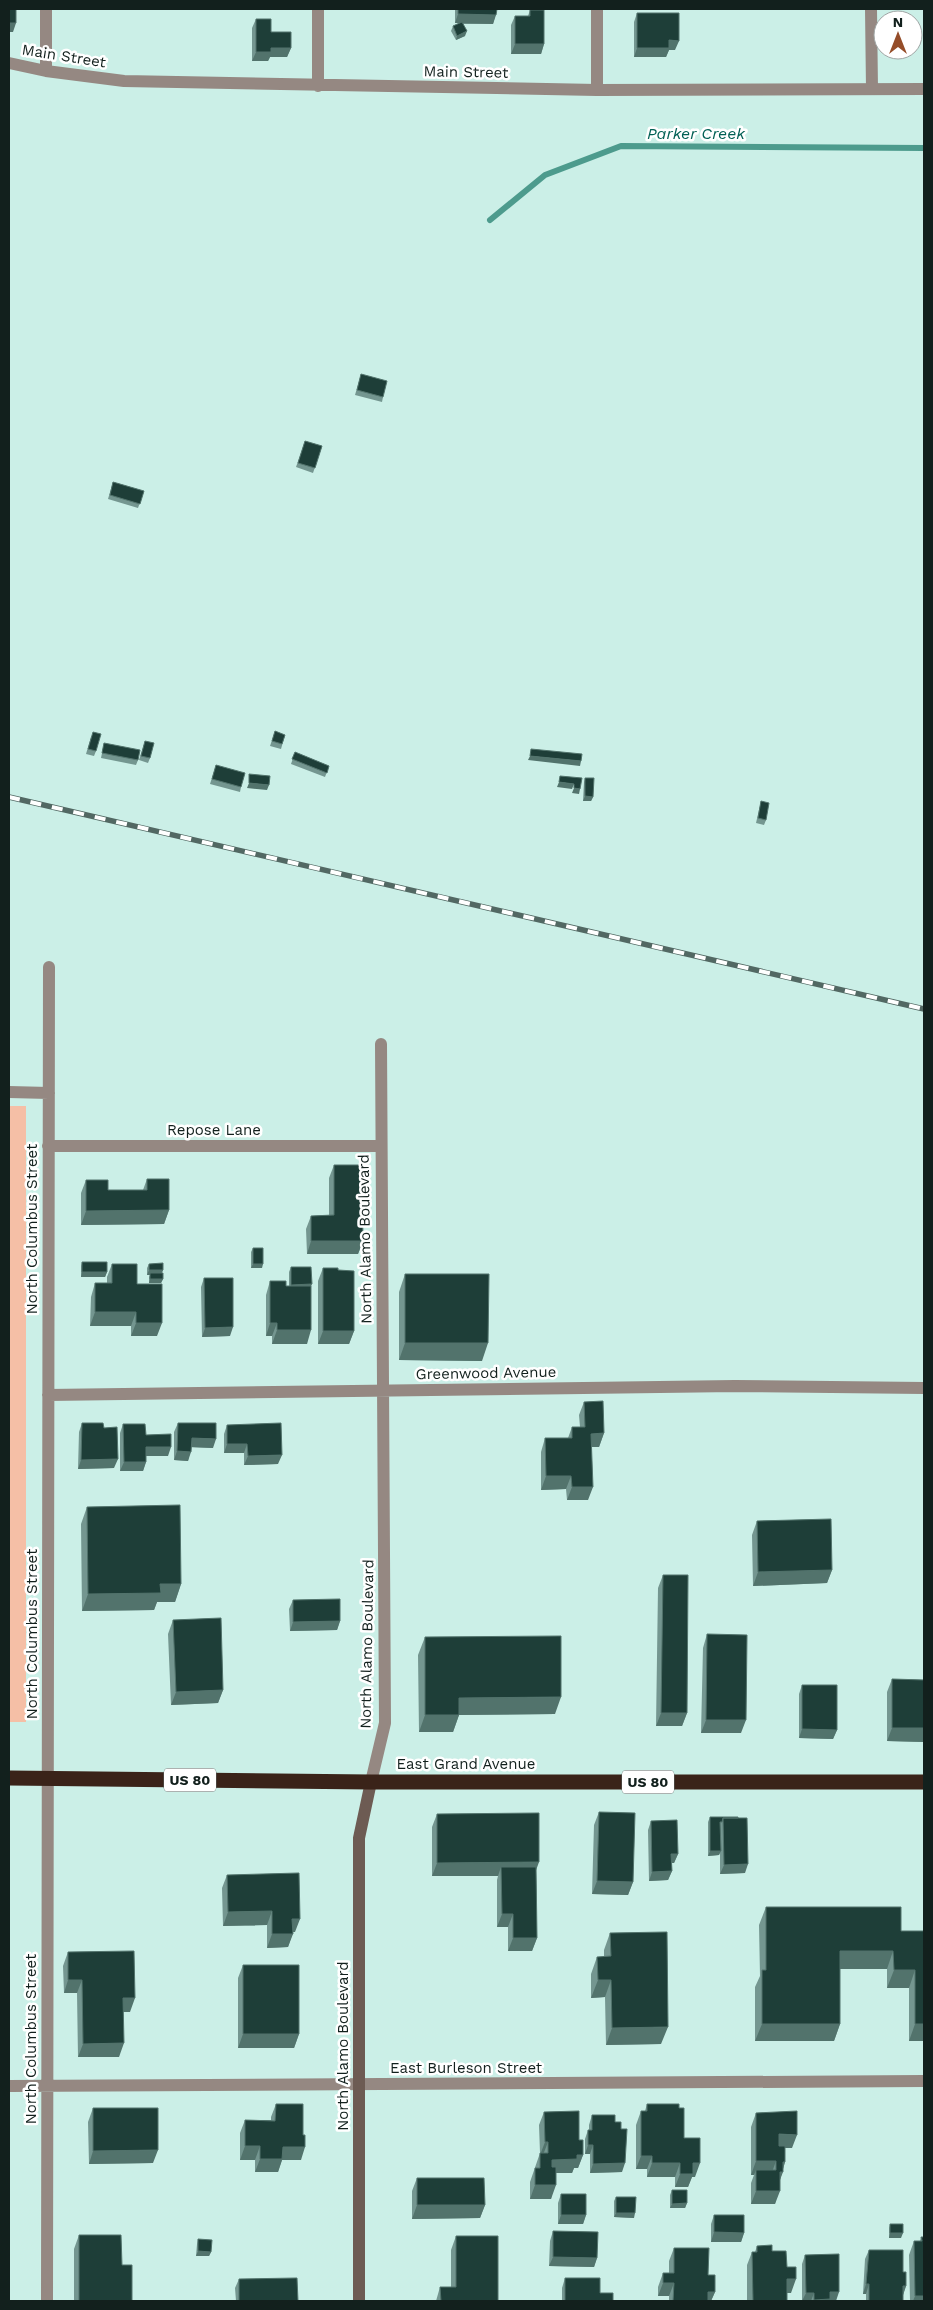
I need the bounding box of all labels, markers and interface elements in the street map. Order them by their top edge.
north arrow [873,10,923,60]
text: N [893,14,903,30]
street label: Main Street [21,40,108,72]
street label: Main Street [423,62,509,82]
water label: Parker Creek [647,124,746,143]
street label: Repose Lane [167,1121,261,1139]
street label: North Columbus Street [23,1143,41,1314]
street label: North Alamo Boulevard [355,1154,375,1324]
street label: Greenwood Avenue [416,1363,556,1383]
street label: North Columbus Street [23,1548,41,1719]
street label: North Alamo Boulevard [357,1559,377,1729]
street label: East Grand Avenue [397,1755,535,1773]
road number: US 80 [164,1768,216,1792]
road number: US 80 [622,1770,674,1794]
street label: North Columbus Street [22,1953,40,2124]
street label: North Alamo Boulevard [334,1961,352,2131]
street label: East Burleson Street [390,2059,543,2077]

